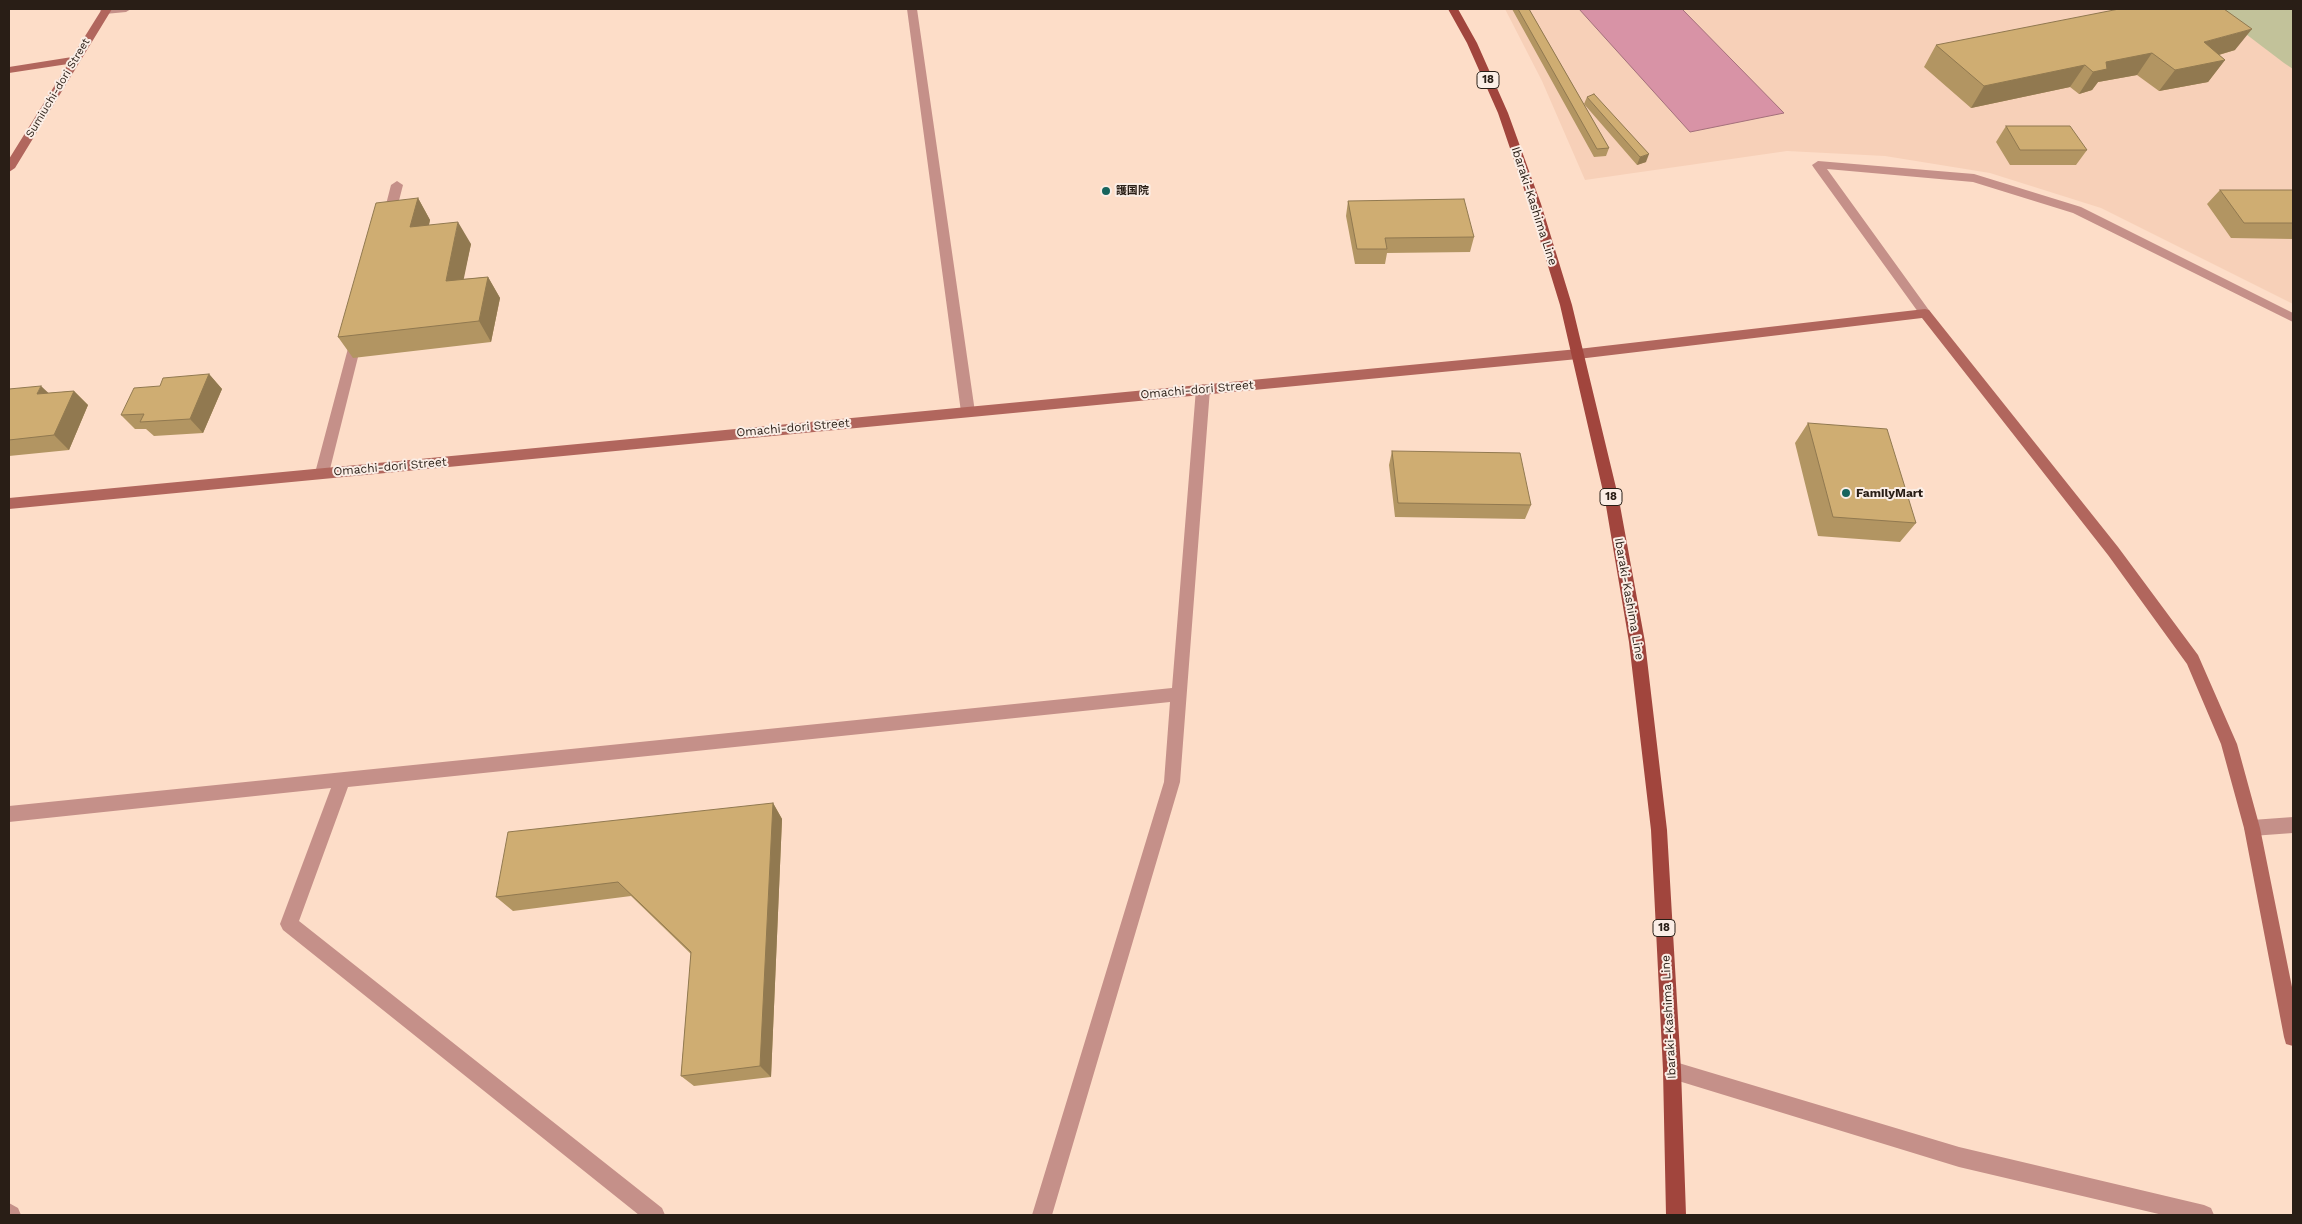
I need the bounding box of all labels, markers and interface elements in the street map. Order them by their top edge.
street label: Sumiuchi-dori Street [23,36,93,140]
road number: 18 [1477,72,1499,88]
street label: Ibaraki-Kashima Line [1508,145,1560,267]
place label: 護国院 [1116,184,1149,198]
marker: 護国院 [1100,185,1112,197]
street label: Omachi-dori Street [1140,378,1254,402]
street label: Omachi-dori Street [736,416,850,440]
street label: Omachi-dori Street [333,455,447,479]
place label: FamilyMart [1856,486,1923,500]
marker: FamilyMart [1840,487,1852,499]
road number: 18 [1600,488,1622,506]
street label: Ibaraki-Kashima Line [1611,537,1647,661]
road number: 18 [1653,920,1675,936]
street label: Ibaraki-Kashima Line [1659,955,1679,1079]

